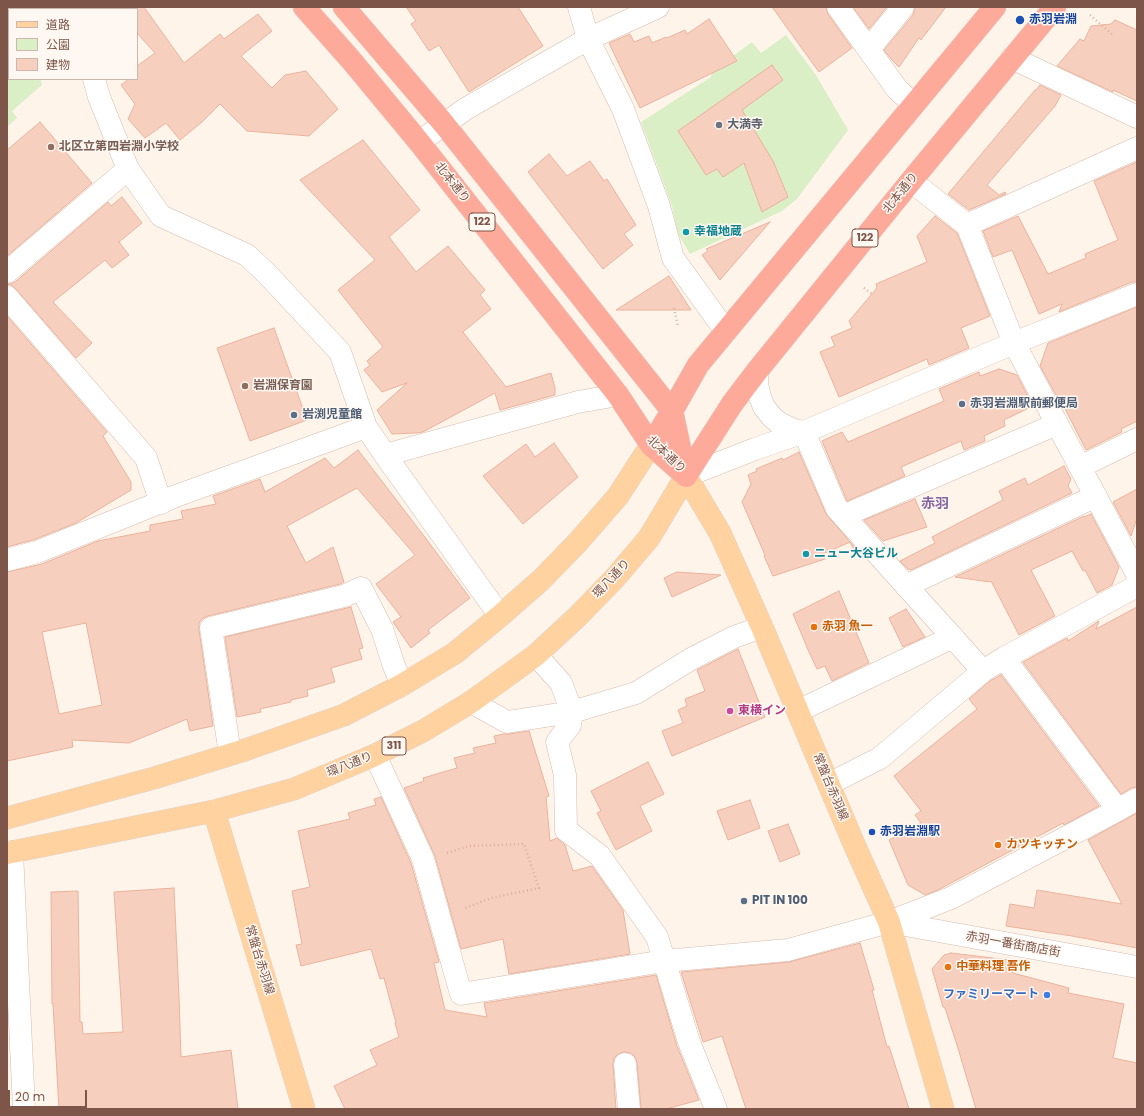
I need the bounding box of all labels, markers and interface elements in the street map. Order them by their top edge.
legend [8,8,138,80]
place label: 赤羽岩淵 [1029,13,1077,27]
marker: 赤羽岩淵 [1014,14,1026,26]
text: 道路 [46,16,70,33]
text: 公園 [46,36,70,53]
text: 建物 [46,56,70,73]
place label: 大満寺 [727,118,763,132]
marker: 大満寺 [714,120,724,130]
place label: 北区立第四岩淵小学校 [59,140,179,154]
marker: 北区立第四岩淵小学校 [46,142,56,152]
street label: 北本通り [432,160,472,206]
street label: 北本通り [880,170,922,216]
road number: 122 [469,213,495,231]
place label: 幸福地蔵 [694,225,742,239]
marker: 幸福地蔵 [681,227,691,237]
road number: 122 [852,229,878,247]
place label: 岩淵保育園 [253,379,313,393]
marker: 岩淵保育園 [240,381,250,391]
place label: 赤羽岩淵駅前郵便局 [970,397,1078,411]
marker: 赤羽岩淵駅前郵便局 [957,399,967,409]
place label: 岩渕児童館 [302,408,362,422]
marker: 岩渕児童館 [289,410,299,420]
street label: 北本通り [644,433,688,477]
district label: 赤羽 [921,496,949,512]
place label: ニュー大谷ビル [814,547,898,561]
marker: ニュー大谷ビル [801,549,811,559]
street label: 環八通り [590,557,634,601]
place label: 赤羽 魚一 [822,620,873,634]
marker: 赤羽 魚一 [809,622,819,632]
place label: 東横イン [738,704,786,718]
marker: 東横イン [725,706,735,716]
road number: 311 [382,737,406,755]
street label: 環八通り [325,749,375,781]
street label: 常盤台赤羽線 [809,751,851,823]
place label: 赤羽岩淵駅 [880,825,940,839]
marker: 赤羽岩淵駅 [867,827,877,837]
place label: カツキッチン [1006,838,1078,852]
marker: カツキッチン [993,840,1003,850]
place label: PIT IN 100 [752,894,808,908]
marker: PIT IN 100 [739,896,749,906]
street label: 常盤台赤羽線 [242,923,276,997]
street label: 赤羽一番街商店街 [964,930,1062,960]
place label: 中華料理 吾作 [956,960,1031,974]
marker: 中華料理 吾作 [943,962,953,972]
place label: ファミリーマート [943,988,1039,1002]
marker: ファミリーマート [1042,990,1052,1000]
scale bar [10,1082,89,1108]
text: 20 m [15,1088,45,1105]

